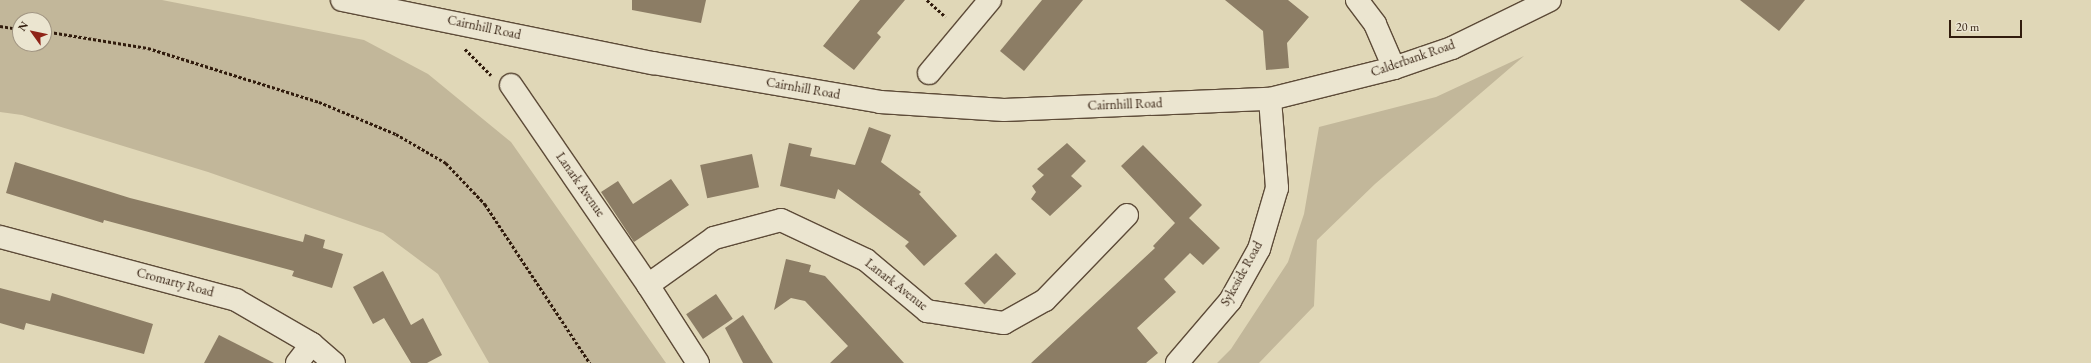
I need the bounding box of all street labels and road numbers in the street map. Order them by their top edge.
street label: Cairnhill Road [446,13,522,43]
street label: Calderbank Road [1369,37,1457,81]
street label: Cairnhill Road [765,75,841,103]
street label: Cairnhill Road [1087,96,1163,114]
street label: Lanark Avenue [552,150,608,220]
street label: Sykeside Road [1218,239,1266,309]
street label: Lanark Avenue [862,256,930,314]
street label: Cromarty Road [135,265,215,301]

